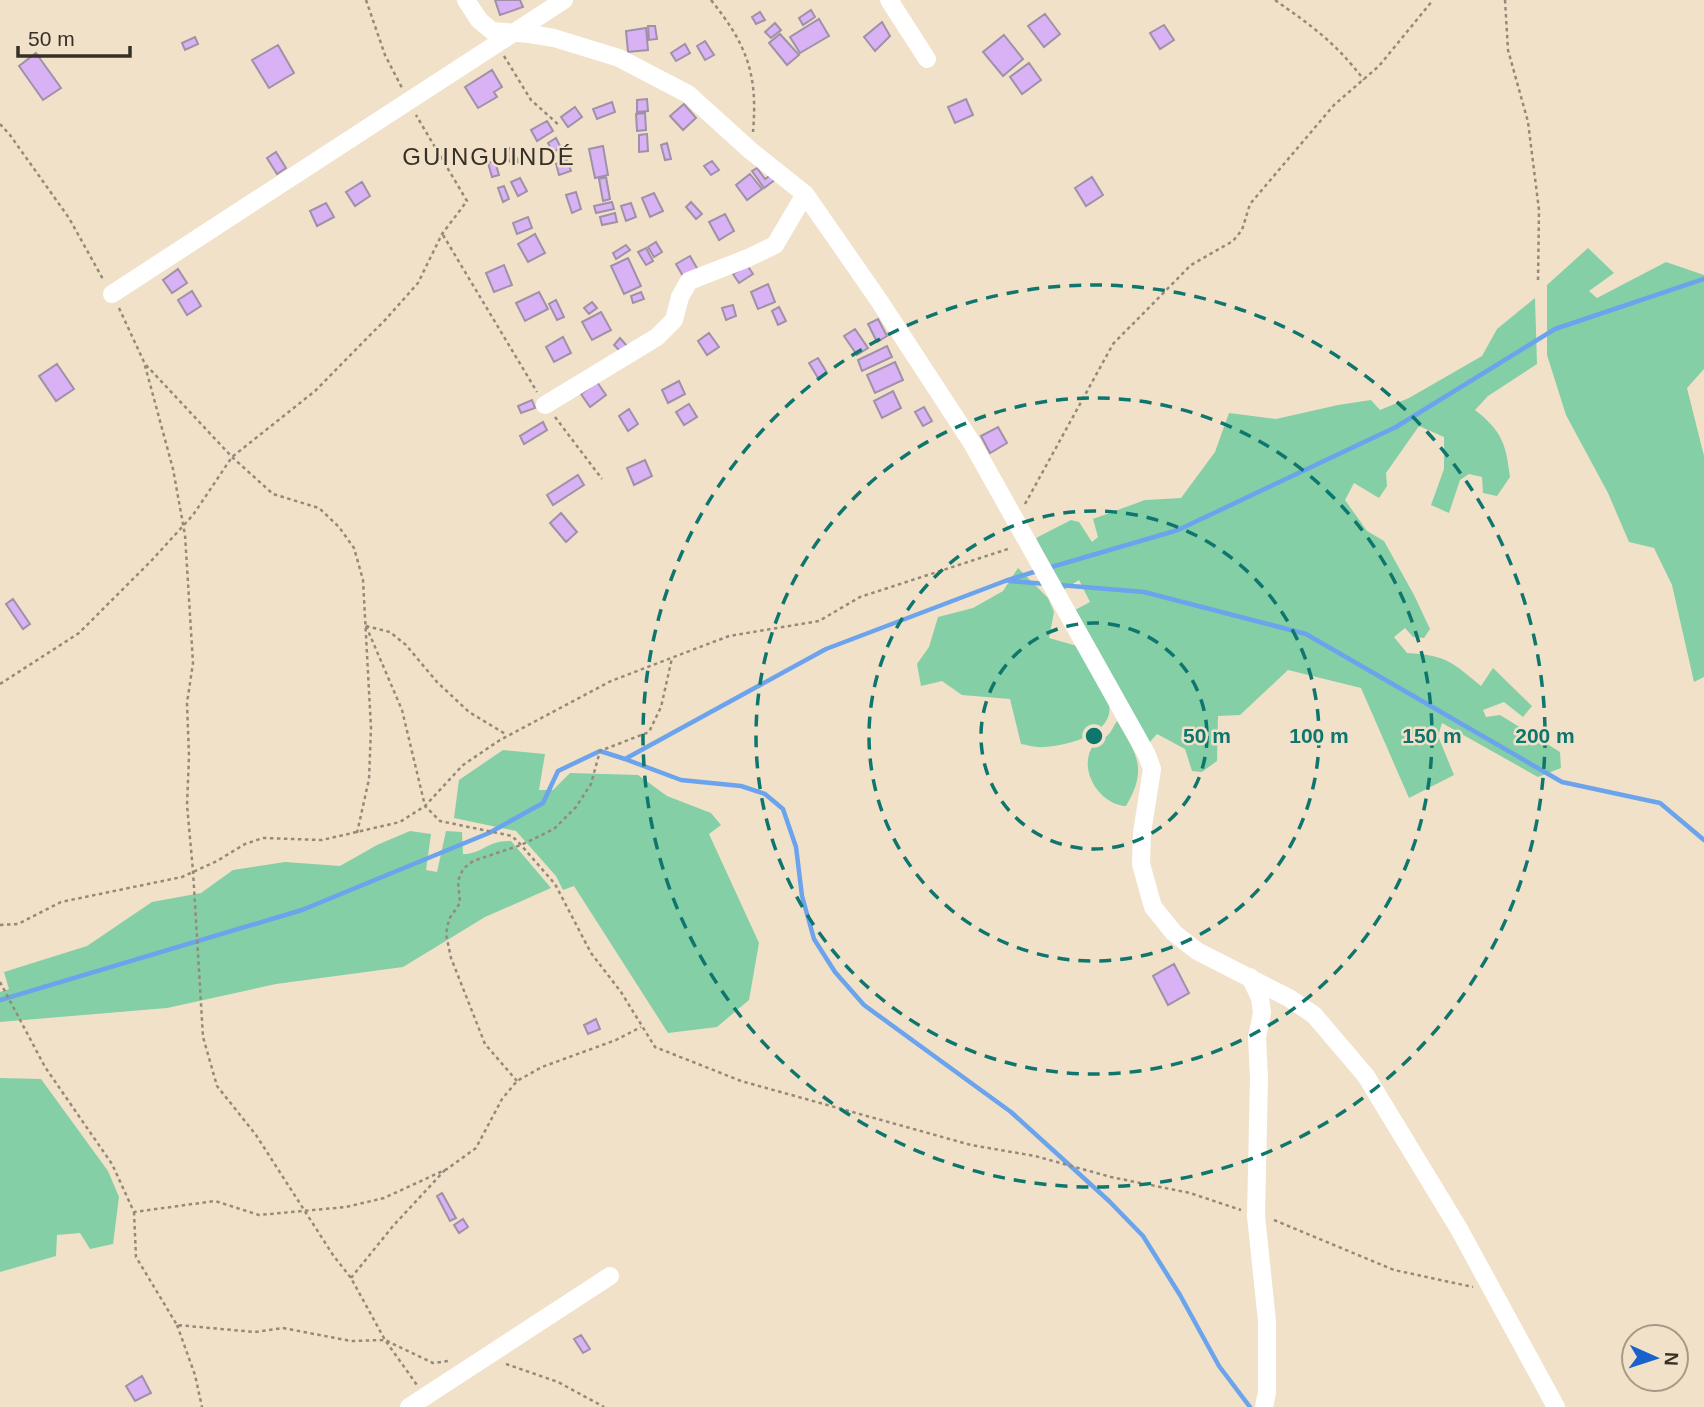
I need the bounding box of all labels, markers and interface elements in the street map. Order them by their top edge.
scale bar [18,14,130,58]
text: 50 m [28,27,75,50]
district label: GUINGUINDÉ [402,143,576,170]
centre of rings [1082,724,1106,748]
text: 50 m [1183,724,1231,747]
text: 100 m [1289,724,1349,747]
text: 150 m [1402,724,1462,747]
text: 200 m [1515,724,1575,747]
north arrow [1620,1323,1690,1393]
text: N [1661,1351,1682,1366]

